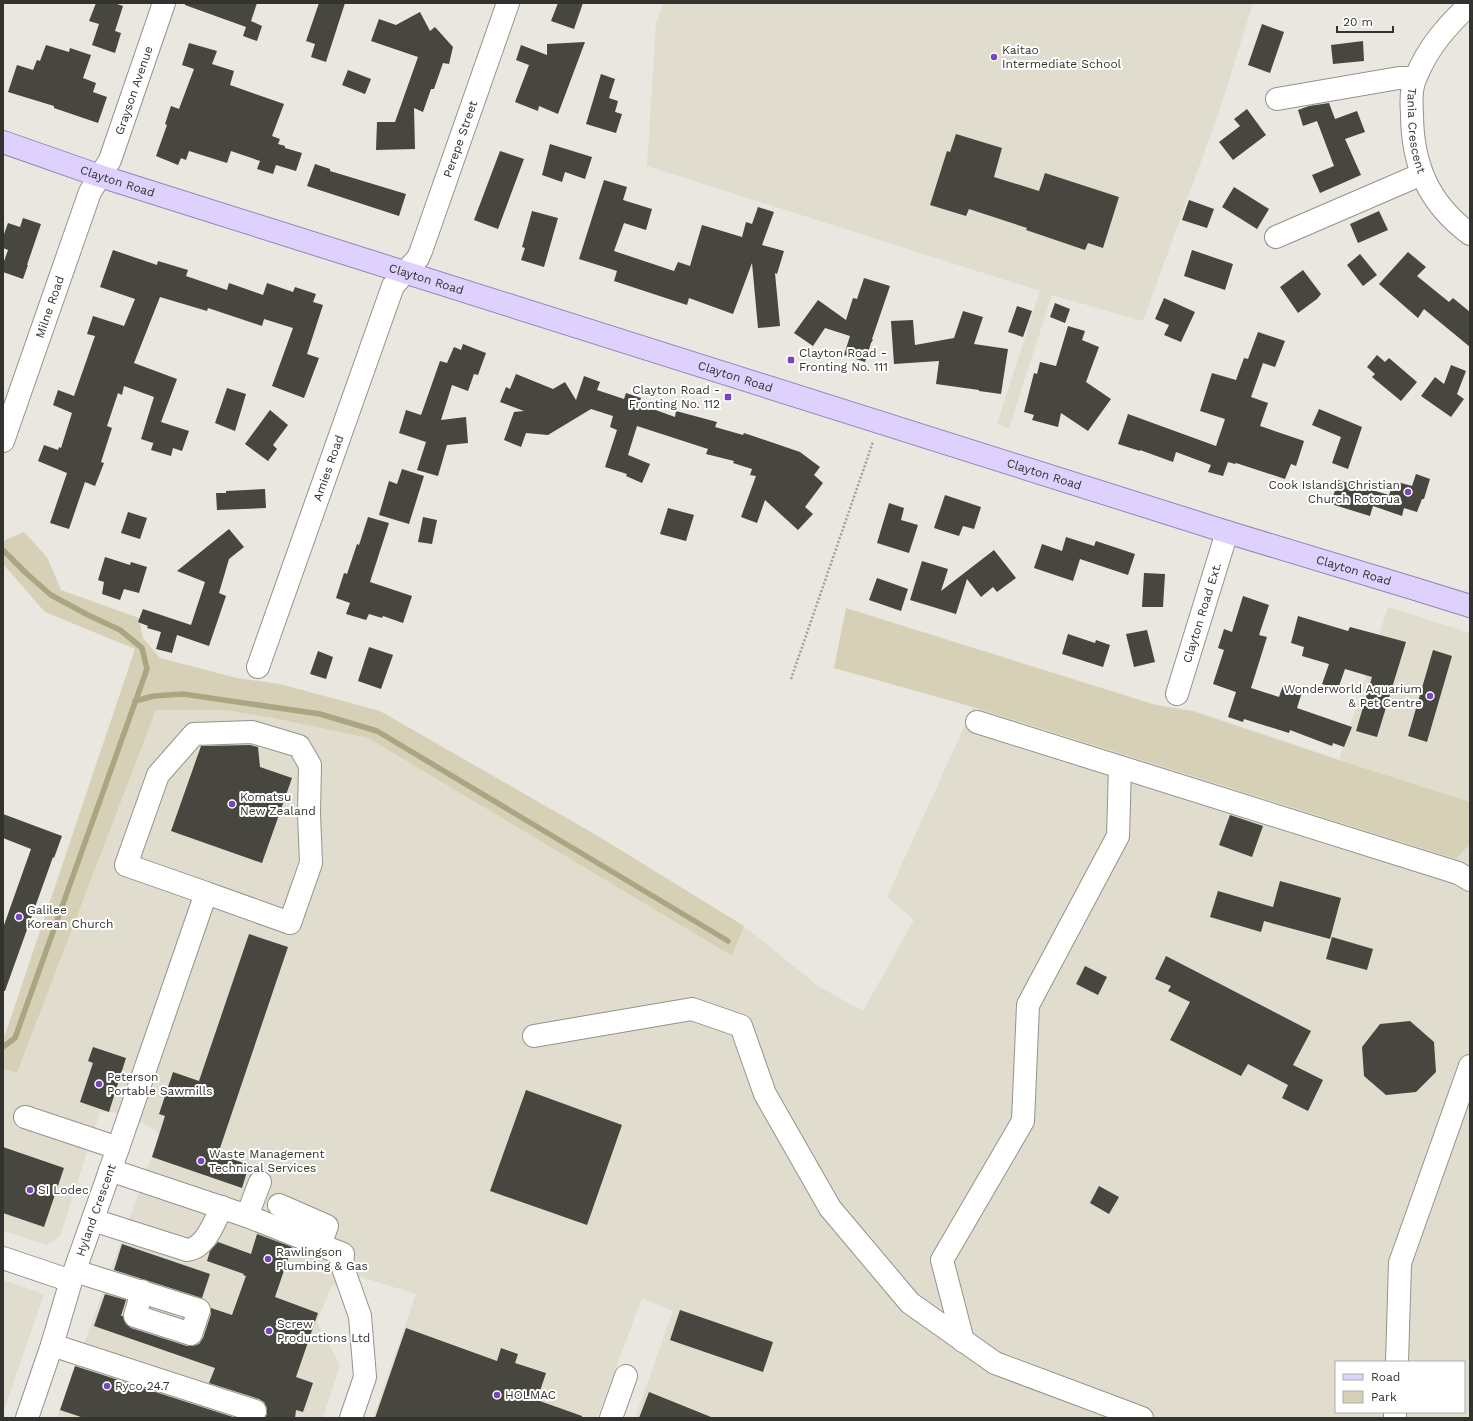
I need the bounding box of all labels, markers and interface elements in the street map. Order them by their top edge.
scale bar [1337,8,1393,34]
text: 20 m [1343,15,1373,29]
place label: Kaitao Intermediate School [1002,43,1122,71]
street label: Grayson Avenue [112,44,156,137]
marker: Kaitao Intermediate School [989,52,999,62]
street label: Tania Crescent [1404,87,1428,175]
street label: Perepe Street [440,99,480,179]
street label: Clayton Road [78,163,157,200]
street label: Clayton Road [387,261,465,297]
street label: Milne Road [33,274,67,340]
place label: Clayton Road - Fronting No. 111 [799,346,888,374]
marker: Clayton Road - Fronting No. 111 [786,355,796,365]
street label: Clayton Road [696,358,774,395]
place label: Clayton Road - Fronting No. 112 [629,383,720,411]
marker: Clayton Road - Fronting No. 112 [723,392,733,402]
street label: Amies Road [310,433,347,503]
street label: Clayton Road [1005,456,1083,493]
place label: Cook Islands Christian Church Rotorua [1269,478,1400,506]
marker: Cook Islands Christian Church Rotorua [1403,487,1413,497]
street label: Clayton Road [1314,552,1393,588]
street label: Clayton Road Ext. [1180,561,1224,665]
place label: Wonderworld Aquarium & Pet Centre [1284,682,1422,710]
marker: Wonderworld Aquarium & Pet Centre [1425,691,1435,701]
place label: Komatsu New Zealand [240,790,316,818]
marker: Komatsu New Zealand [227,799,237,809]
place label: Galilee Korean Church [27,903,113,931]
marker: Galilee Korean Church [14,912,24,922]
place label: Peterson Portable Sawmills [107,1070,213,1098]
marker: Peterson Portable Sawmills [94,1079,104,1089]
place label: Waste Management Technical Services [209,1147,324,1175]
marker: Waste Management Technical Services [196,1156,206,1166]
street label: Hyland Crescent [73,1162,119,1258]
place label: SI Lodec [38,1183,89,1197]
marker: SI Lodec [25,1185,35,1195]
place label: Rawlingson Plumbing & Gas [276,1245,368,1273]
marker: Rawlingson Plumbing & Gas [263,1254,273,1264]
place label: Screw Productions Ltd [277,1317,370,1345]
marker: Screw Productions Ltd [264,1326,274,1336]
legend [1335,1361,1465,1413]
text: Road [1371,1370,1400,1384]
place label: Ryco 24.7 [115,1379,170,1393]
marker: Ryco 24.7 [102,1381,112,1391]
place label: HOLMAC [505,1388,556,1402]
marker: HOLMAC [492,1390,502,1400]
text: Park [1371,1390,1397,1404]

